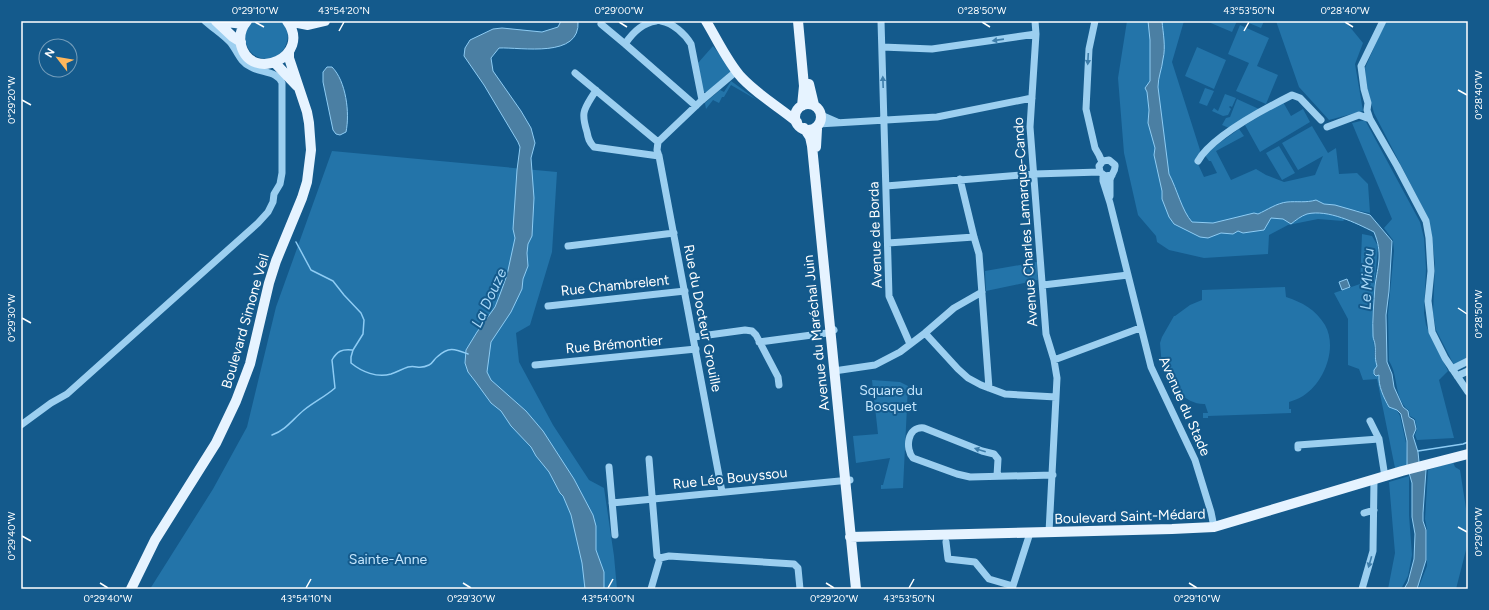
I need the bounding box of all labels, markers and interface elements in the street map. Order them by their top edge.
text: 0°29'10"W [232,4,279,17]
text: 43°54'20"N [318,4,370,17]
text: 0°29'00"W [595,4,644,17]
text: 0°28'50"W [958,4,1007,17]
text: 43°53'50"N [1223,4,1275,17]
text: 0°28'40"W [1320,4,1370,17]
one-way arrow [992,37,1004,43]
north arrow [38,38,78,78]
text: N [42,46,58,60]
one-way arrow [1085,53,1092,65]
text: 0°28'40"W [1472,70,1485,120]
one-way arrow [880,75,886,88]
text: 0°29'20"W [5,76,18,124]
street label: Avenue Charles Lamarque-Cando [1010,117,1041,327]
street label: Avenue de Borda [865,181,886,289]
street label: Rue du Docteur Grouille [680,243,725,394]
water label: Le Midou [1356,248,1378,310]
street label: Boulevard Simone Veil [218,252,273,391]
street label: Avenue du Maréchal Juin [800,254,833,412]
water label: La Douze [467,266,511,330]
street label: Rue Chambrelent [560,271,670,300]
text: 0°28'50"W [1472,289,1485,338]
text: 0°29'30"W [5,294,18,342]
street label: Rue Brémontier [565,332,664,357]
street label: Avenue du Stade [1155,354,1214,459]
park label: Square du Bosquet [859,382,923,415]
one-way arrow [973,447,985,453]
street label: Rue Léo Bouyssou [672,464,788,493]
street label: Boulevard Saint-Médard [1054,505,1206,528]
text: 0°29'00"W [1472,507,1485,556]
text: 0°29'40"W [5,511,18,560]
park label: Sainte-Anne [349,551,427,568]
one-way arrow [1367,556,1373,568]
text: 0°29'40"W [84,592,133,605]
text: 43°54'10"N [281,592,331,605]
text: 0°29'30"W [447,592,495,605]
text: 43°54'00"N [581,592,635,605]
text: 0°29'20"W [810,592,858,605]
text: 43°53'50"N [883,592,935,605]
text: 0°29'10"W [1174,592,1221,605]

